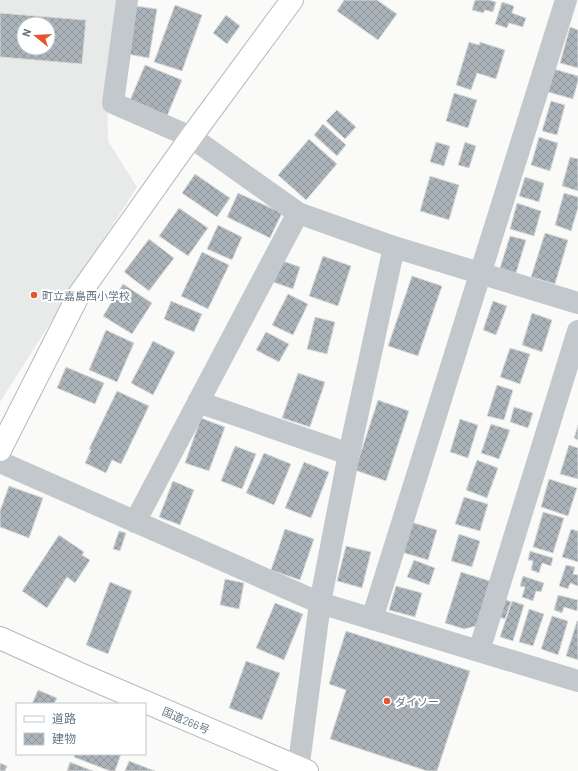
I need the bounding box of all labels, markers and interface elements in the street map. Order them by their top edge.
north arrow [16,16,56,56]
text: N [19,27,33,38]
place label: 町立嘉島西小学校 [42,289,130,302]
marker: 町立嘉島西小学校 [29,290,39,300]
place label: ダイソー [395,695,439,708]
marker: ダイソー [382,696,392,706]
legend [16,703,146,755]
street label: 国道266号 [160,704,212,736]
text: 道路 [52,711,76,725]
text: 建物 [52,731,76,745]

